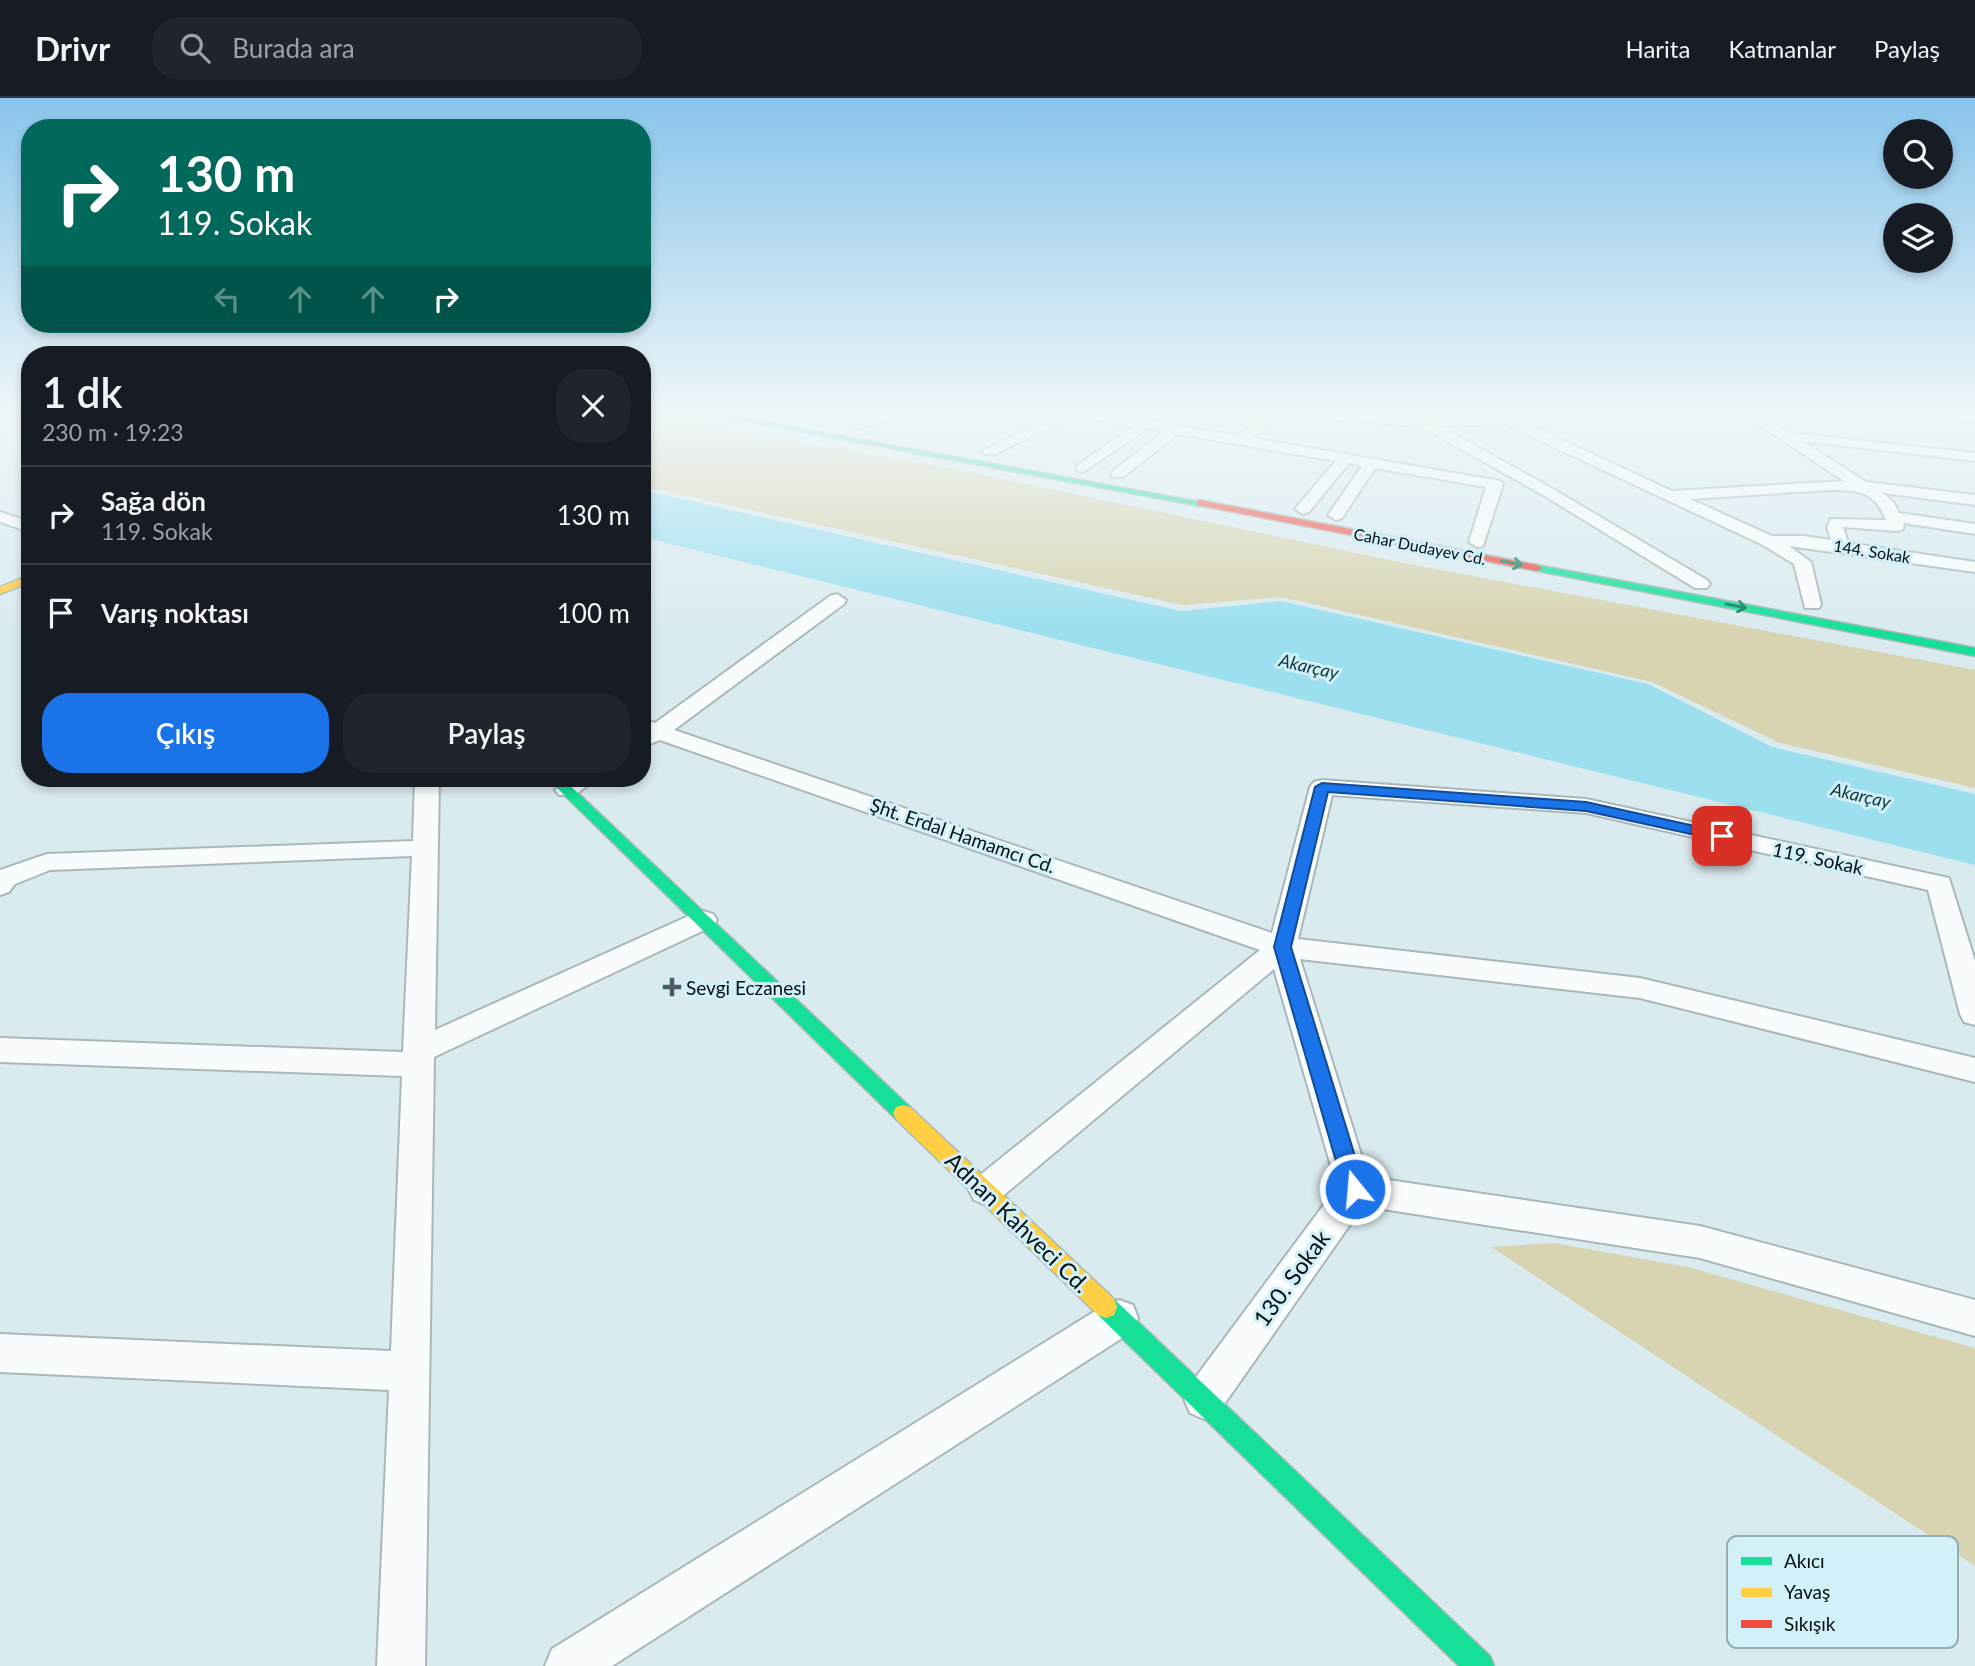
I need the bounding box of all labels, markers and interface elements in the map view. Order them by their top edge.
search box [152,17,642,80]
text: Drivr [35,28,110,68]
icon: search [176,29,214,67]
text: Burada ara [232,32,355,64]
text: Harita [1625,34,1690,63]
text: Katmanlar [1728,34,1836,63]
text: Paylaş [1874,34,1940,63]
map controls [1883,119,1953,273]
button: search [1883,119,1953,189]
text: 130 m [157,144,295,202]
icon: right [42,147,133,238]
text: 119. Sokak [157,203,312,242]
button: layers [1883,203,1953,273]
icon: left [208,280,246,318]
icon: ahead [281,280,319,318]
icon: ahead [354,280,392,318]
icon: right [427,280,465,318]
text: 1 dk [42,367,122,417]
button: close [556,369,630,443]
text: 230 m · 19:23 [42,418,184,446]
text: Sağa dön [101,485,206,517]
icon: right [42,496,80,534]
text: 130 m [557,499,630,531]
text: 119. Sokak [101,517,213,545]
street label: Cahar Dudayev Cd. [1352,524,1488,568]
street label: 144. Sokak [1832,536,1913,567]
one-way arrow [1500,557,1523,571]
icon: arrive [42,594,80,632]
text: Varış noktası [101,597,249,629]
text: 100 m [557,597,630,629]
one-way arrow [1724,600,1747,614]
water label: Akarçay [1276,648,1341,684]
button: Çıkış [42,693,329,773]
button: Paylaş [343,693,630,773]
water label: Akarçay [1828,777,1893,813]
street label: Şht. Erdal Hamamcı Cd. [868,793,1058,877]
pin [1692,806,1752,866]
icon: arrive [1703,817,1741,855]
street label: 119. Sokak [1771,837,1866,879]
place label: Sevgi Eczanesi [686,976,806,999]
marker: Sevgi Eczanesi [664,979,680,995]
street label: Adnan Kahveci Cd. [940,1146,1096,1298]
position arrow [1318,1152,1392,1226]
street label: 130. Sokak [1247,1224,1335,1331]
legend [1727,1536,1958,1648]
text: Akıcı [1784,1549,1825,1572]
text: Yavaş [1784,1580,1830,1603]
text: Sıkışık [1784,1612,1836,1635]

